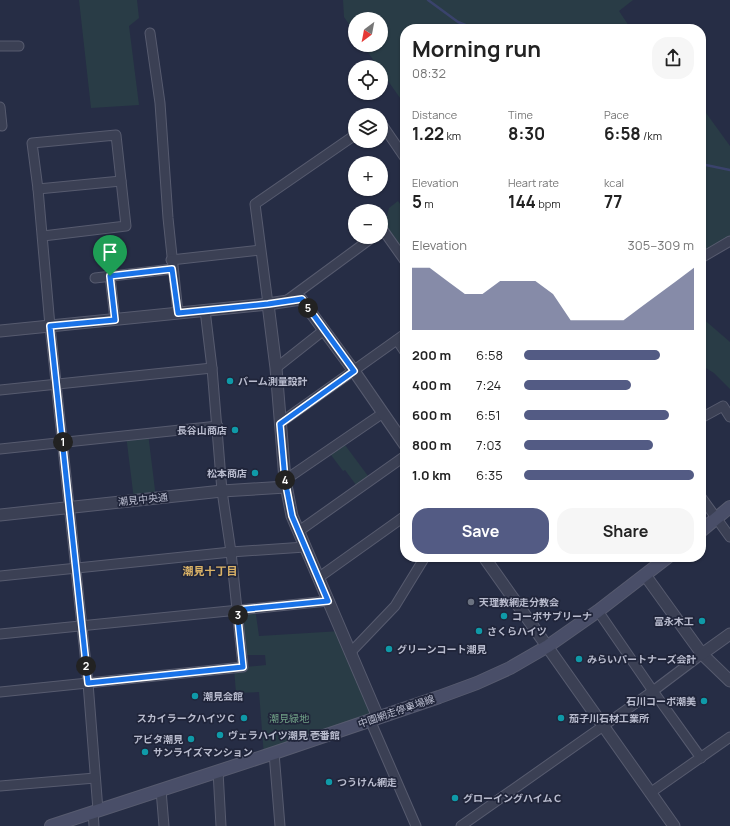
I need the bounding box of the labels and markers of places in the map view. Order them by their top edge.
pin [93,235,127,276]
pin: 5 [298,298,318,318]
place label: バーム測量設計 [238,374,308,388]
marker: バーム測量設計 [225,376,235,386]
place label: 長谷山商店 [177,423,227,437]
marker: 長谷山商店 [230,425,240,435]
pin: 1 [53,432,73,452]
place label: 松本商店 [207,466,247,480]
marker: 松本商店 [250,468,260,478]
pin: 4 [275,470,295,490]
place label: 天理教網走分教会 [479,595,559,609]
marker: 天理教網走分教会 [466,597,476,607]
pin: 3 [228,605,248,625]
place label: コーポサブリーナ [512,609,592,623]
marker: コーポサブリーナ [499,611,509,621]
place label: 富永木工 [654,614,694,628]
marker: 富永木工 [697,616,707,626]
place label: さくらハイツ [487,624,547,638]
marker: さくらハイツ [474,626,484,636]
place label: グリーンコート潮見 [397,642,487,656]
marker: グリーンコート潮見 [384,644,394,654]
place label: みらいパートナーズ会計 [587,652,697,666]
marker: みらいパートナーズ会計 [574,654,584,664]
pin: 2 [76,656,96,676]
place label: 潮見会館 [203,689,243,703]
marker: 潮見会館 [190,691,200,701]
place label: 石川コーポ潮美 [626,694,697,708]
marker: 石川コーポ潮美 [699,696,709,706]
place label: スカイラークハイツＣ [137,711,236,725]
place label: 茄子川石材工業所 [569,711,649,725]
marker: スカイラークハイツＣ [239,713,249,723]
marker: 茄子川石材工業所 [556,713,566,723]
place label: ヴェラハイツ潮見 壱番館 [228,728,340,742]
marker: ヴェラハイツ潮見 壱番館 [215,730,225,740]
place label: アビタ潮見 [133,732,183,746]
marker: アビタ潮見 [186,734,196,744]
place label: サンライズマンション [153,745,253,759]
marker: サンライズマンション [140,747,150,757]
place label: つうけん網走 [337,775,397,789]
marker: つうけん網走 [324,777,334,787]
place label: グローイングハイムＣ [463,791,563,805]
marker: グローイングハイムＣ [450,793,460,803]

